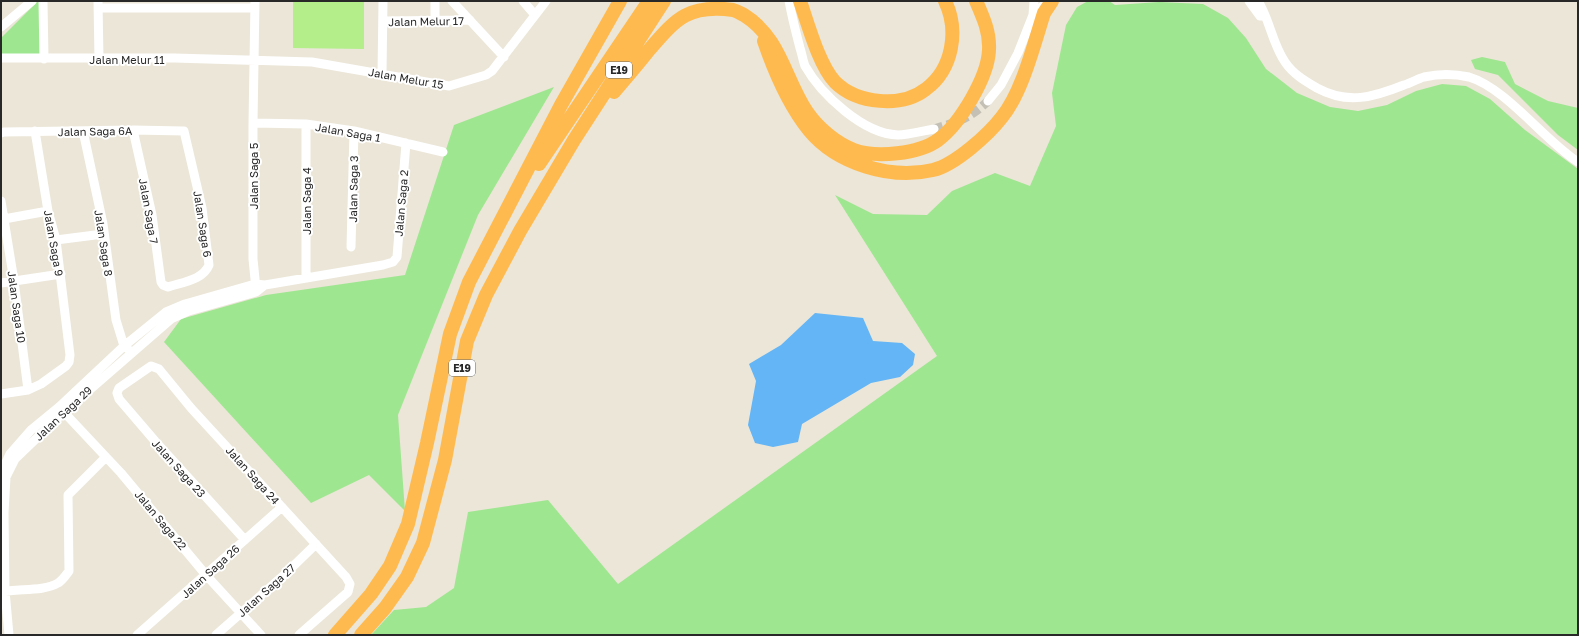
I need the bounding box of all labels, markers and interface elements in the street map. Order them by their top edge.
street label: Jalan Melur 17 [388,14,464,28]
street label: Jalan Melur 11 [89,53,165,66]
road number: E19 [606,62,632,78]
street label: Jalan Melur 15 [367,65,445,91]
street label: Jalan Saga 1 [314,120,382,144]
street label: Jalan Saga 6A [58,124,133,138]
street label: Jalan Saga 5 [247,143,260,209]
street label: Jalan Saga 3 [346,155,360,223]
street label: Jalan Saga 4 [300,167,313,235]
street label: Jalan Saga 2 [392,169,410,237]
street label: Jalan Saga 7 [137,177,161,245]
street label: Jalan Saga 6 [191,190,215,259]
street label: Jalan Saga 9 [42,209,66,277]
street label: Jalan Saga 8 [92,209,116,278]
street label: Jalan Saga 10 [6,270,29,344]
road number: E19 [449,360,475,376]
street label: Jalan Saga 29 [32,383,94,443]
street label: Jalan Saga 23 [150,436,208,500]
street label: Jalan Saga 24 [224,443,283,507]
street label: Jalan Saga 22 [132,488,190,552]
street label: Jalan Saga 26 [178,541,242,600]
street label: Jalan Saga 27 [235,561,298,619]

